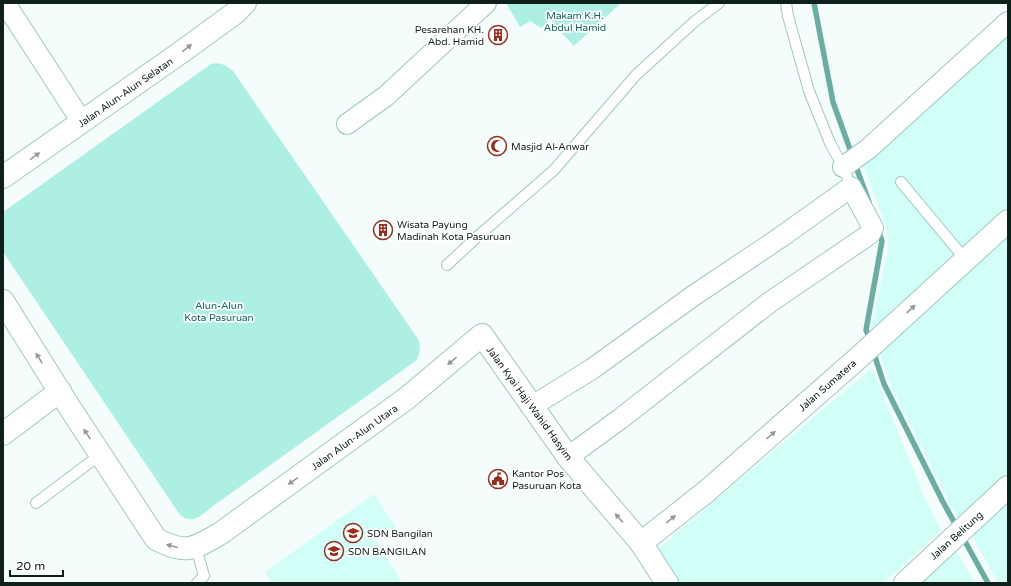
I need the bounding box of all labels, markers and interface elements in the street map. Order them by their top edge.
park label: Makam K.H. Abdul Hamid [544,10,606,34]
place label: Pesarehan KH. Abd. Hamid [415,24,484,48]
building icon: Pesarehan KH. Abd. Hamid [487,24,509,46]
one-way arrow [181,43,192,52]
street label: Jalan Alun-Alun Selatan [76,55,175,130]
mosque icon: Masjid Al-Anwar [486,135,508,157]
place label: Masjid Al-Anwar [511,141,589,153]
one-way arrow [30,152,41,160]
building icon: Wisata Payung Madinah Kota Pasuruan [372,219,394,241]
place label: Wisata Payung Madinah Kota Pasuruan [397,219,511,243]
park label: Alun-Alun Kota Pasuruan [184,300,254,324]
one-way arrow [906,305,916,314]
street label: Jalan Kyai Haji Wahid Hasyim [484,344,575,463]
one-way arrow [35,352,42,364]
one-way arrow [447,356,458,365]
street label: Jalan Sumatera [796,357,859,414]
street label: Jalan Alun-Alun Utara [309,402,400,473]
one-way arrow [83,428,91,439]
one-way arrow [766,431,775,440]
public building icon: Kantor Pos Pasuruan Kota [487,468,509,490]
place label: Kantor Pos Pasuruan Kota [512,468,581,492]
one-way arrow [288,477,298,485]
street label: Jalan Belitung [928,509,986,563]
one-way arrow [615,512,624,523]
one-way arrow [666,515,677,523]
school or university icon: SDN Bangilan [342,522,364,544]
place label: SDN Bangilan [367,528,433,540]
school or university icon: SDN BANGILAN [323,540,345,562]
one-way arrow [166,543,178,549]
place label: SDN BANGILAN [348,546,426,558]
scale bar [10,552,63,578]
text: 20 m [16,559,45,573]

